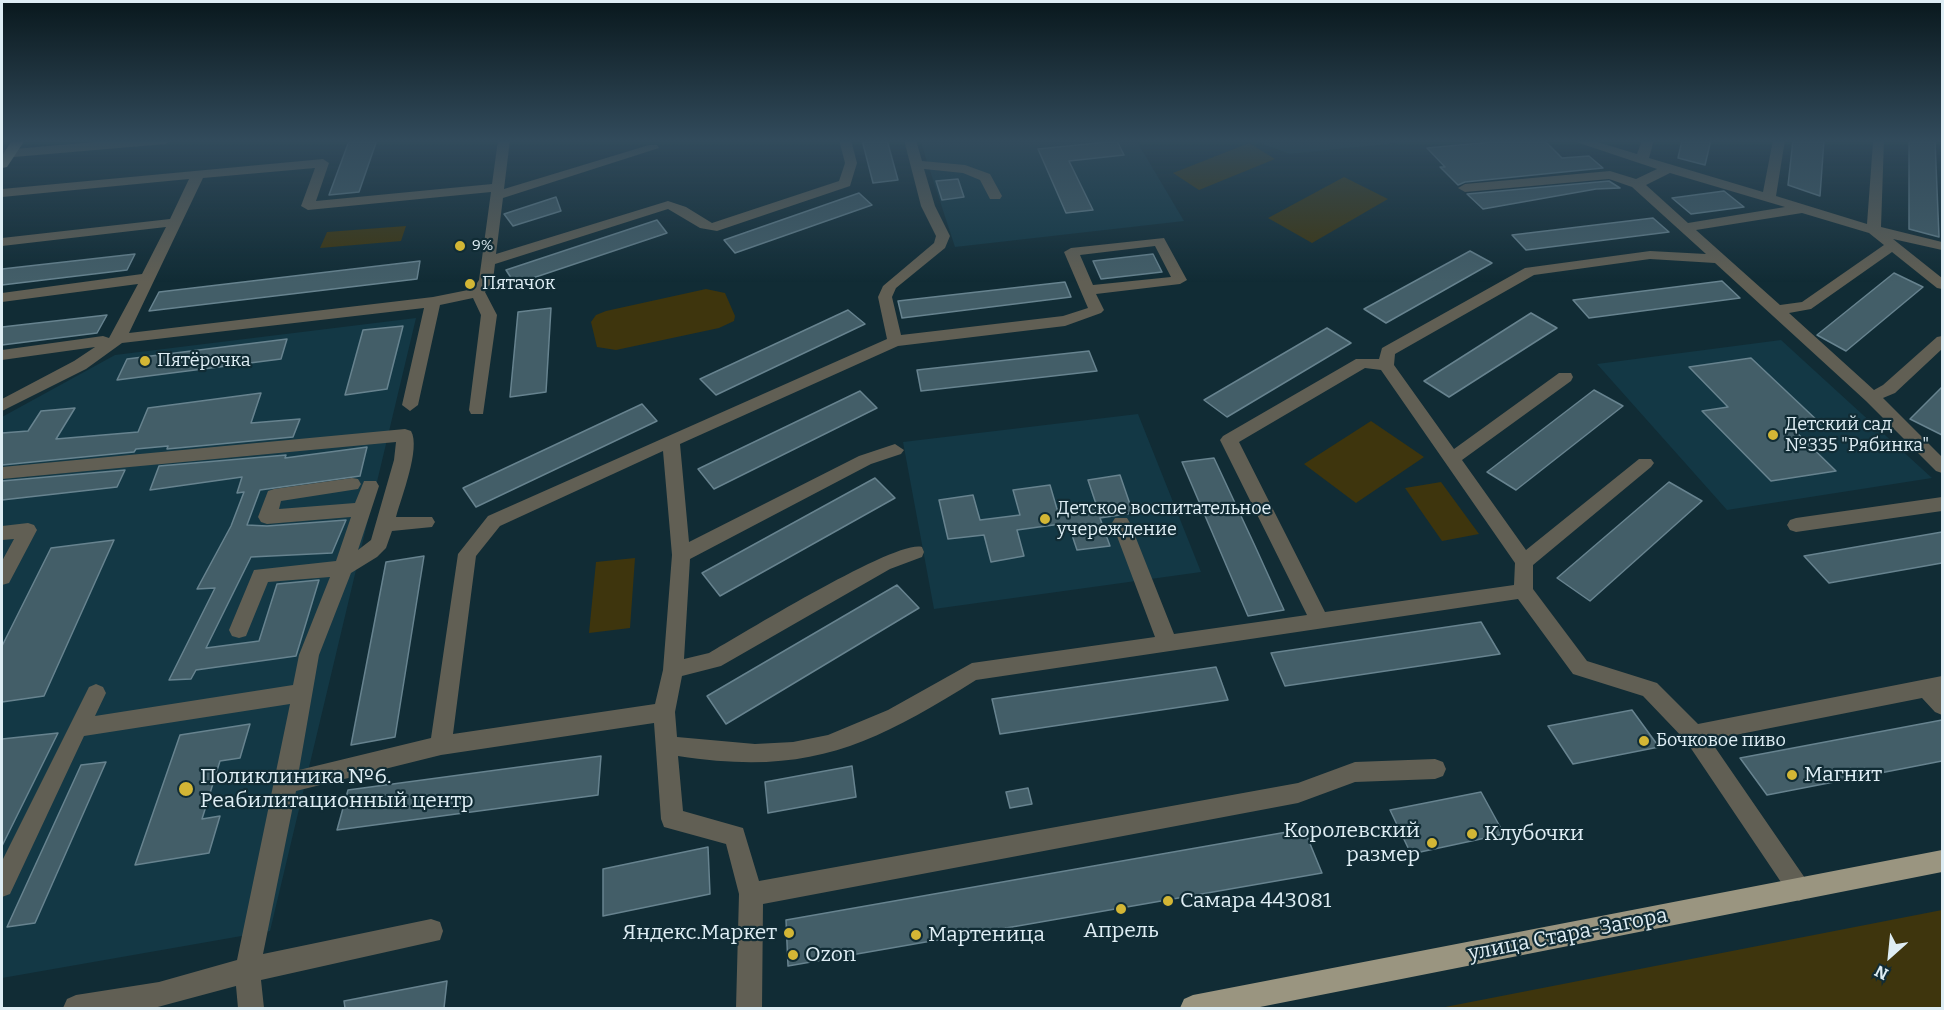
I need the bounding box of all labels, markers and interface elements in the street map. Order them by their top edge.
place label: 9% [472,237,493,255]
marker: 9% [453,239,467,253]
place label: Пятачок [482,273,555,295]
marker: Пятачок [463,277,477,291]
place label: Пятёрочка [157,350,251,372]
marker: Пятёрочка [138,354,152,368]
place label: Детский сад №335 "Рябинка" [1785,414,1929,456]
marker: Детский сад №335 "Рябинка" [1766,428,1780,442]
place label: Детское воспитательное учереждение [1057,498,1271,540]
marker: Детское воспитательное учереждение [1038,512,1052,526]
place label: Бочковое пиво [1656,730,1786,752]
marker: Бочковое пиво [1637,734,1651,748]
place label: Магнит [1804,762,1882,788]
place label: Поликлиника №6. Реабилитационный центр [200,764,473,814]
marker: Магнит [1785,768,1799,782]
marker: Поликлиника №6. Реабилитационный центр [177,780,195,798]
place label: Королевский размер [1284,818,1420,868]
place label: Клубочки [1484,821,1584,847]
marker: Клубочки [1465,827,1479,841]
marker: Королевский размер [1425,836,1439,850]
place label: Самара 443081 [1180,888,1331,914]
marker: Самара 443081 [1161,894,1175,908]
marker: Апрель [1114,902,1128,916]
street label: улица Стара-Загора [1466,903,1670,967]
place label: Апрель [1083,918,1159,944]
place label: Яндекс.Маркет [623,920,777,946]
place label: Мартеница [928,922,1045,948]
marker: Яндекс.Маркет [782,926,796,940]
north arrow [1860,926,1920,986]
marker: Мартеница [909,928,923,942]
place label: Ozon [805,942,856,968]
marker: Ozon [786,948,800,962]
text: N [1872,961,1891,984]

